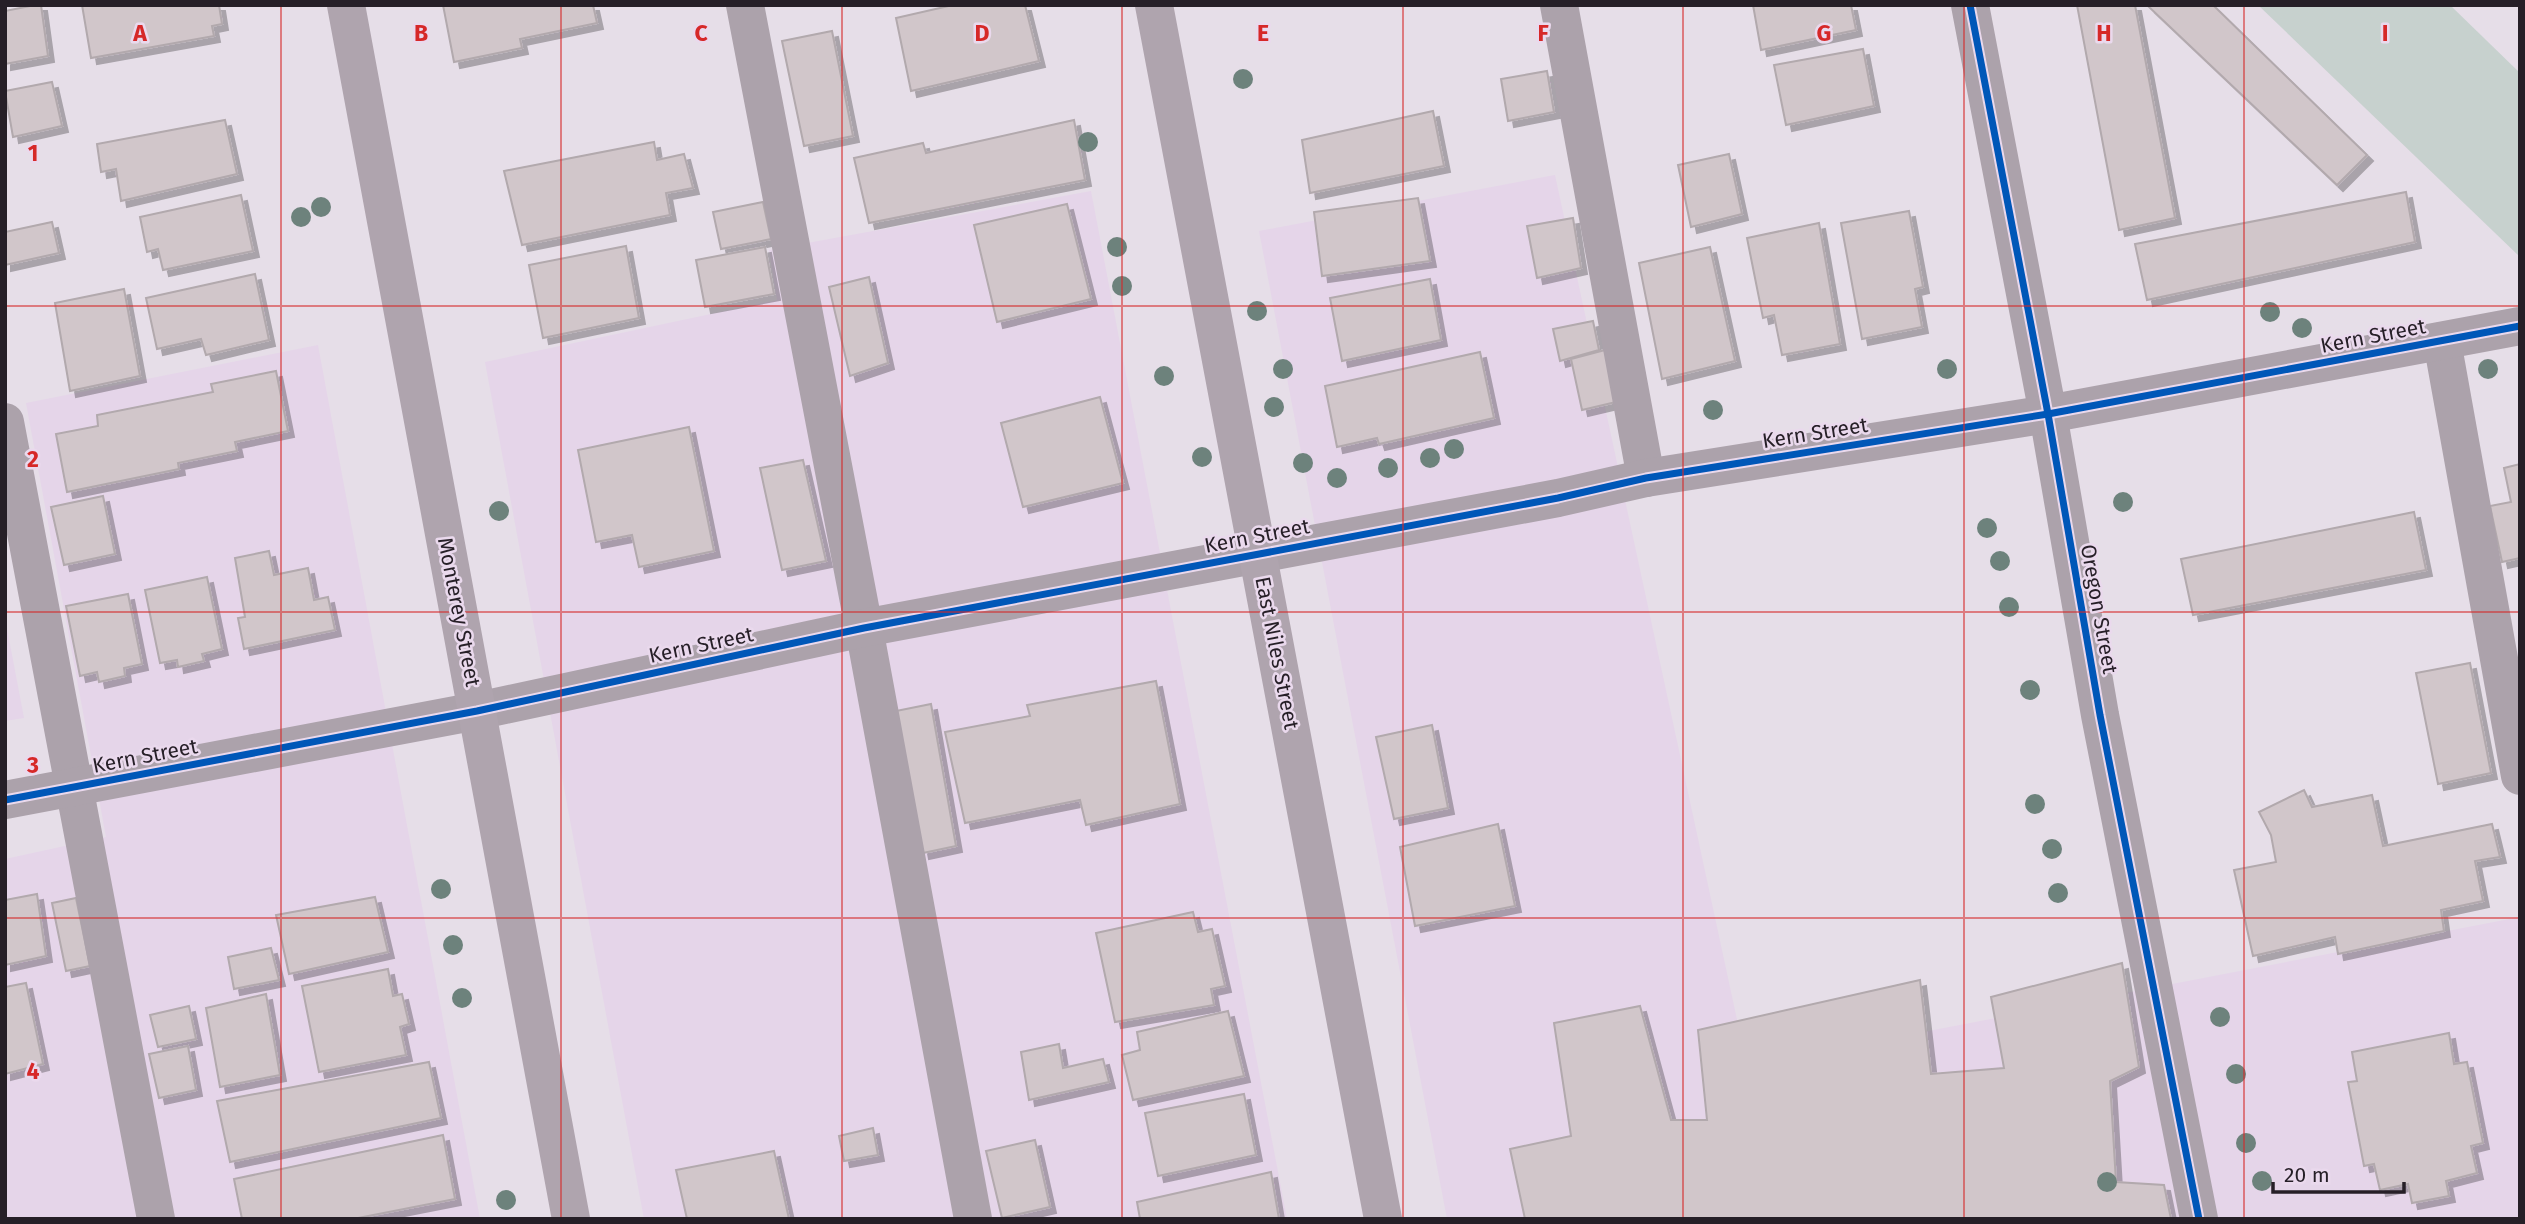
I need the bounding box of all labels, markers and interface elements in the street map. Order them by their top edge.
text: A [132,19,147,47]
text: B [414,19,428,47]
text: C [694,19,708,47]
text: D [975,19,990,47]
text: E [1257,19,1269,47]
text: F [1537,19,1549,47]
text: G [1817,19,1831,47]
text: H [2096,19,2112,47]
text: I [2382,19,2388,47]
text: 1 [28,139,38,167]
street label: Kern Street [2318,313,2428,359]
street label: Kern Street [1760,412,1870,454]
text: 2 [27,445,39,473]
street label: Kern Street [1202,513,1312,559]
street label: Monterey Street [432,535,486,689]
street label: Oregon Street [2075,542,2123,676]
street label: East Niles Street [1249,574,1305,732]
street label: Kern Street [646,621,756,669]
street label: Kern Street [90,733,200,779]
text: 3 [26,751,39,779]
text: 4 [27,1057,40,1085]
scale bar [2273,1150,2404,1194]
text: 20 m [2284,1162,2330,1188]

